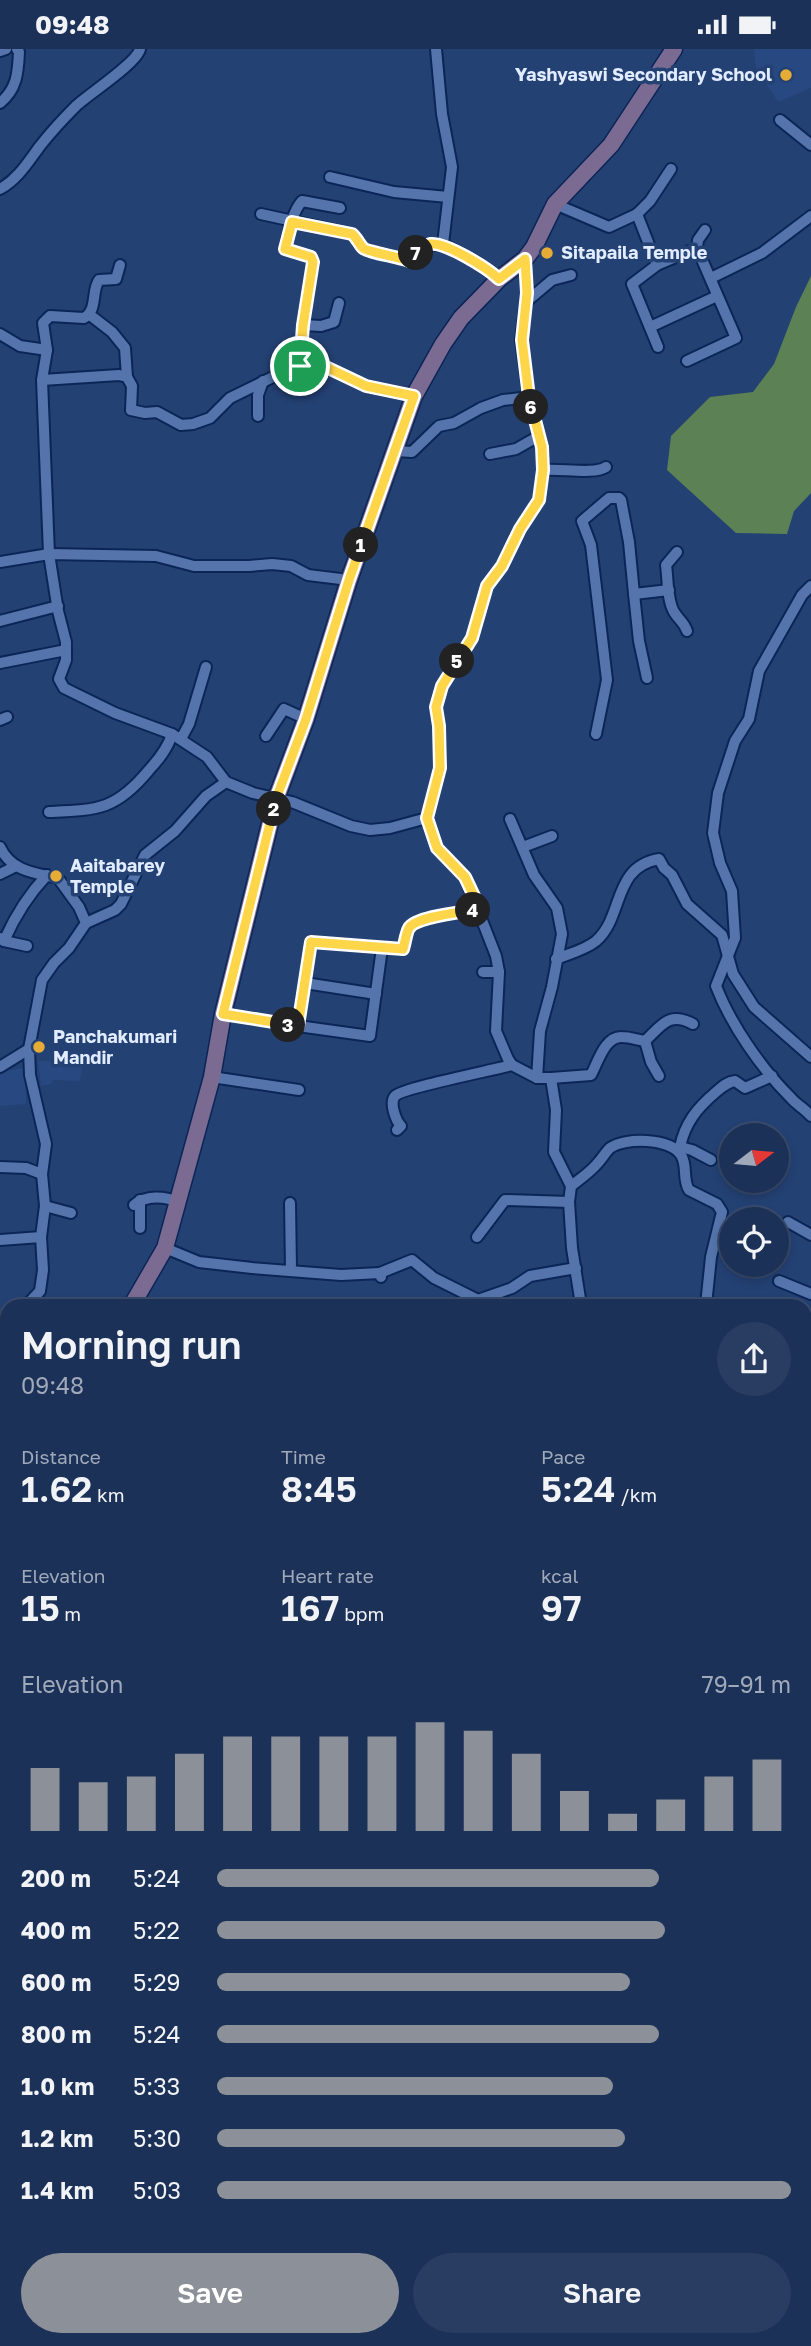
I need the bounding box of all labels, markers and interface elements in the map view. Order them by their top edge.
text: 09:48 [35,9,110,40]
place label: Yashyaswi Secondary School [515,63,772,85]
marker: Yashyaswi Secondary School [778,67,794,83]
pin: 7 [398,235,434,271]
text: 7 [410,241,421,264]
place label: Sitapaila Temple [561,241,708,263]
marker: Sitapaila Temple [539,245,555,261]
pin [270,336,330,396]
icon: arrive [281,347,319,385]
pin: 6 [514,389,548,425]
text: 6 [524,395,537,418]
pin: 1 [344,527,378,563]
text: 1 [356,533,365,556]
pin: 5 [440,643,475,679]
text: 5 [451,649,462,672]
pin: 2 [256,791,292,827]
text: 2 [268,797,279,820]
place label: Aaitabarey Temple [70,854,165,897]
marker: Aaitabarey Temple [48,868,64,884]
pin: 4 [456,893,490,927]
text: 4 [467,898,478,921]
pin: 3 [270,1007,306,1042]
text: 3 [282,1013,293,1036]
place label: Panchakumari Mandir [53,1025,177,1068]
marker: Panchakumari Mandir [31,1039,47,1055]
north arrow [719,1123,789,1193]
map controls [719,1123,789,1277]
button: locate [719,1207,789,1277]
text: Morning run [21,1322,242,1367]
button: share [717,1322,791,1396]
text: 09:48 [21,1371,84,1399]
text: Distance [21,1445,101,1468]
text: Time [281,1445,326,1468]
text: Pace [541,1445,585,1468]
text: 1.62 [21,1468,92,1510]
text: 8:45 [281,1468,357,1510]
text: 5:24 [541,1468,616,1510]
text: km [92,1483,125,1506]
text: /km [616,1483,657,1506]
text: Elevation [21,1564,106,1587]
text: Heart rate [281,1564,374,1587]
text: kcal [541,1564,579,1587]
text: 15 [21,1587,60,1629]
text: 167 [281,1587,339,1629]
text: 97 [541,1587,582,1629]
text: m [60,1602,81,1625]
text: bpm [339,1602,384,1625]
text: Elevation [21,1670,123,1698]
text: 79–91 m [702,1670,791,1698]
text: 200 m [21,1864,91,1892]
text: 5:24 [133,1864,181,1892]
text: 400 m [21,1916,91,1944]
text: 5:22 [133,1916,180,1944]
text: 600 m [21,1968,91,1996]
text: 5:29 [133,1968,181,1996]
text: 800 m [21,2020,92,2048]
text: 5:24 [133,2020,181,2048]
text: 1.0 km [21,2072,94,2100]
text: 5:33 [133,2072,180,2100]
text: 1.2 km [21,2124,93,2152]
text: 5:30 [133,2124,181,2152]
text: 1.4 km [21,2176,94,2204]
text: 5:03 [133,2176,181,2204]
button: Save [21,2253,399,2333]
button: Share [413,2253,791,2333]

